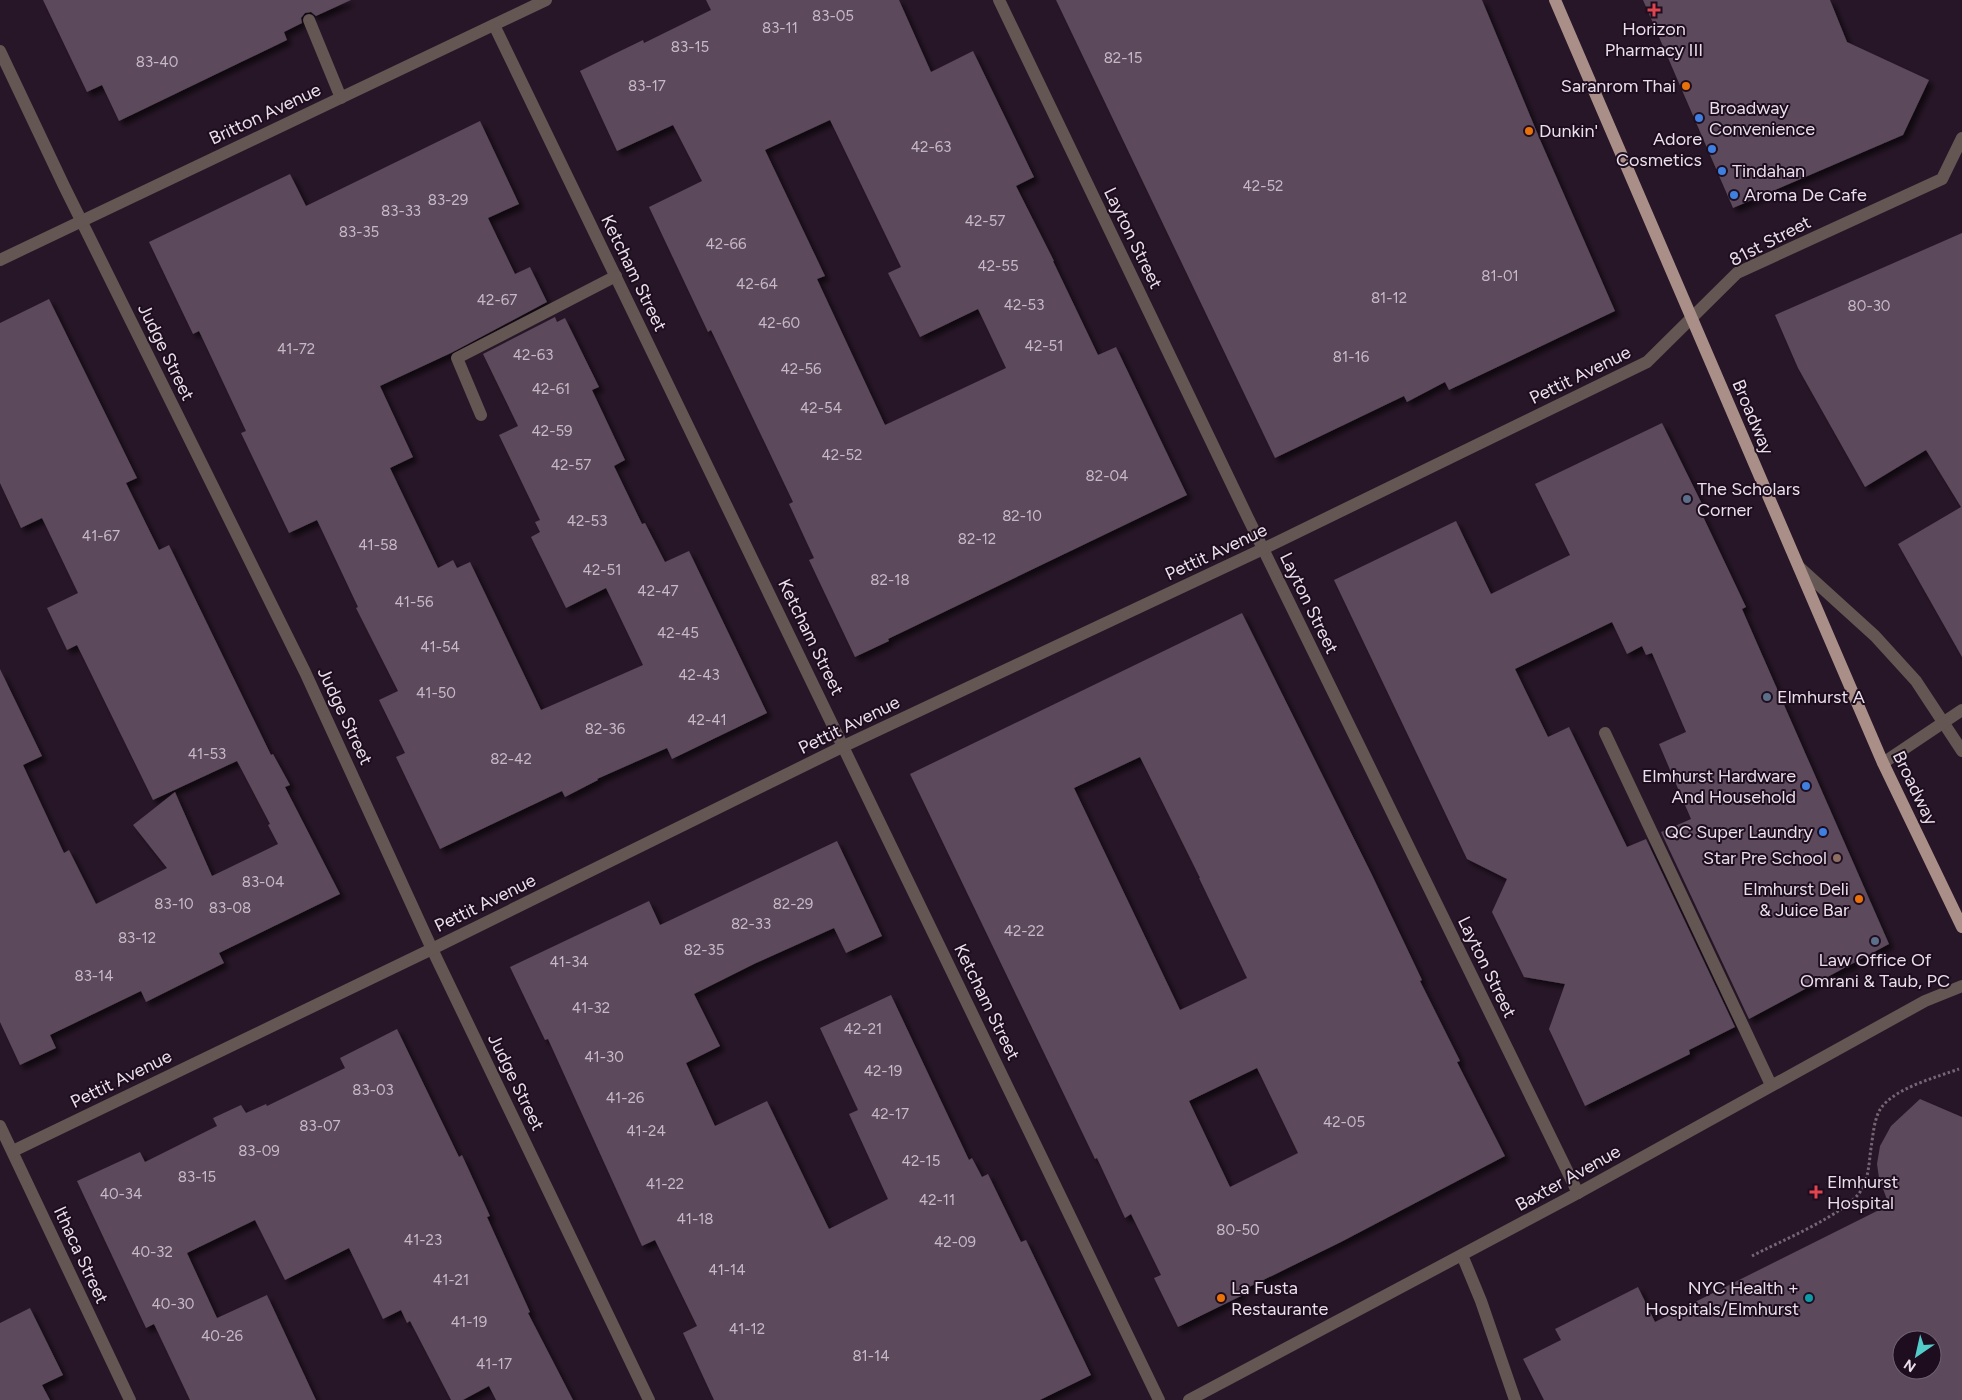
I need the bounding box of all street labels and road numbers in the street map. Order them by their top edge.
street label: Britton Avenue [206,78,324,149]
street label: Layton Street [1099,184,1167,292]
street label: Ketcham Street [596,211,672,335]
street label: 81st Street [1726,211,1815,271]
street label: Judge Street [133,300,199,404]
street label: Pettit Avenue [1526,341,1634,409]
street label: Broadway [1727,376,1779,458]
street label: Pettit Avenue [1162,519,1271,585]
street label: Layton Street [1275,549,1343,657]
street label: Ketcham Street [773,575,849,699]
street label: Judge Street [313,664,377,768]
street label: Pettit Avenue [795,691,903,759]
street label: Broadway [1888,747,1943,829]
street label: Pettit Avenue [431,869,539,937]
street label: Layton Street [1453,913,1521,1021]
street label: Ketcham Street [949,940,1025,1064]
street label: Judge Street [483,1030,549,1134]
street label: Pettit Avenue [67,1045,175,1113]
street label: Baxter Avenue [1512,1140,1625,1216]
street label: Ithaca Street [49,1203,113,1307]

